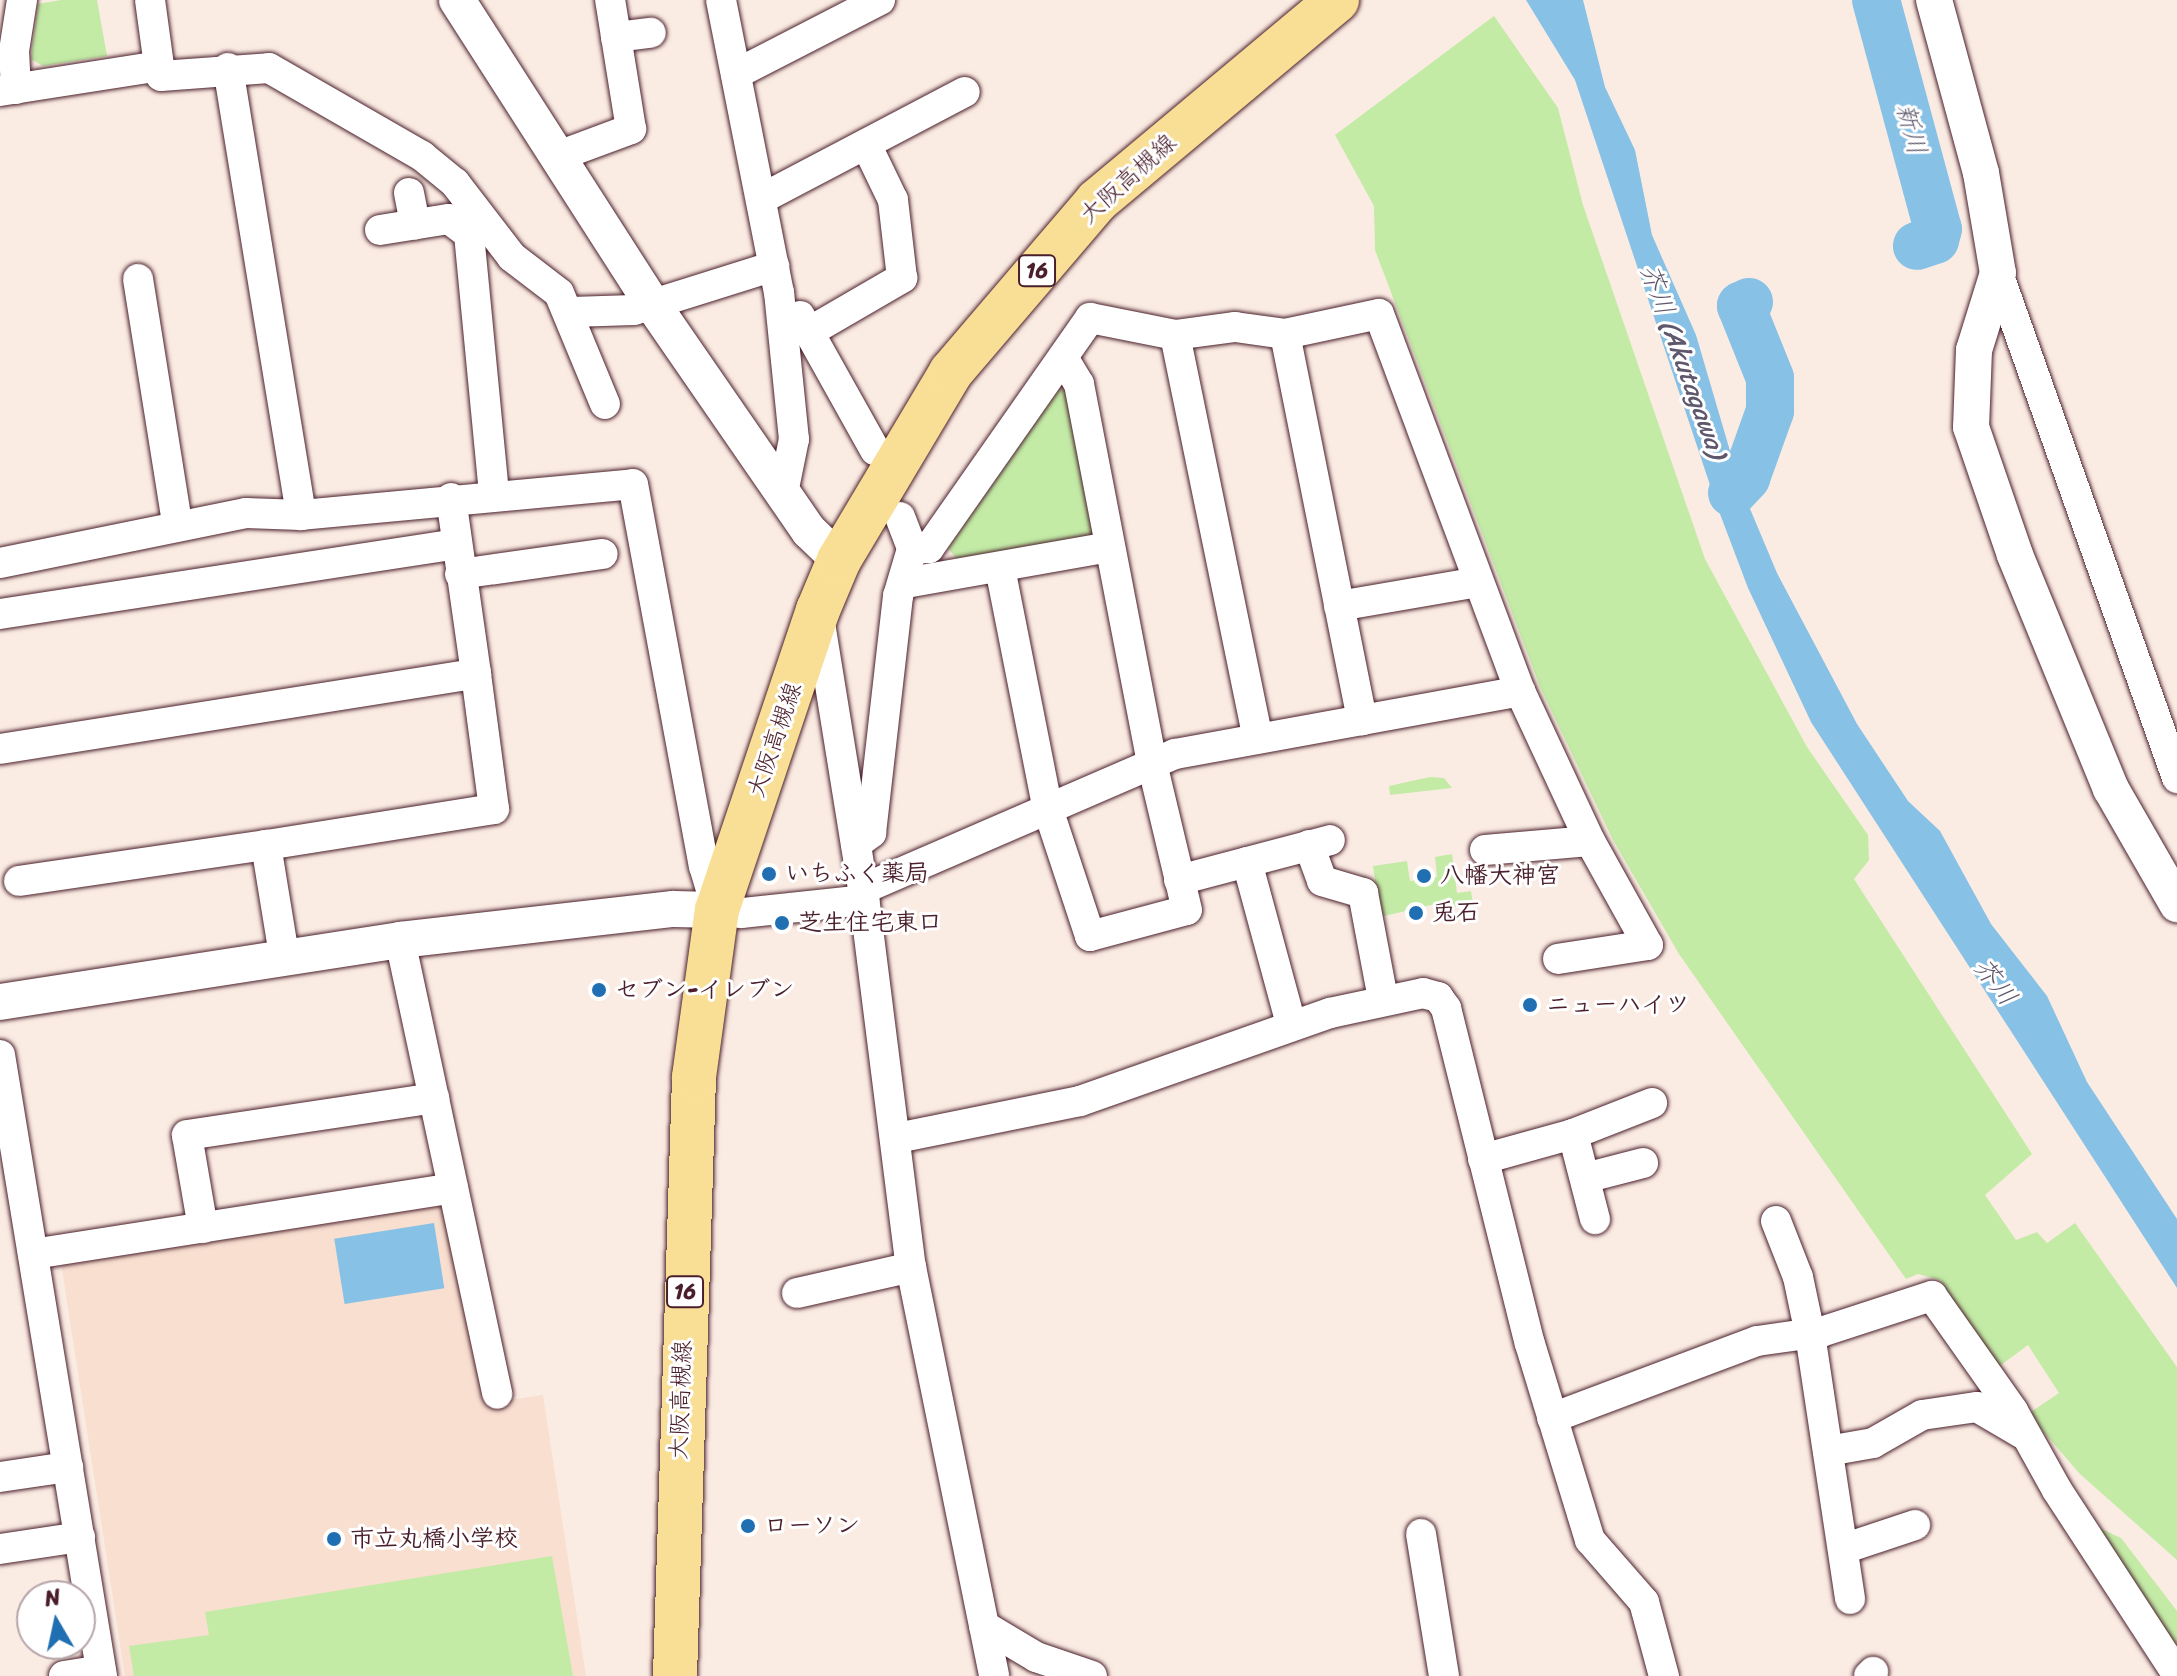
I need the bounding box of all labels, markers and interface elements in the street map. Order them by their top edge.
water label: 新川 [1889,100,1933,158]
street label: 大阪高槻線 [1074,128,1182,230]
road number: 16 [1017,253,1057,289]
water label: 芥川 (Akutagawa) [1634,260,1732,462]
street label: 大阪高槻線 [742,679,808,801]
place label: いちふく薬局 [785,860,929,888]
place label: 八幡大神宮 [1440,862,1560,890]
marker: いちふく薬局 [760,865,778,883]
marker: 八幡大神宮 [1415,867,1433,885]
place label: 兎石 [1432,899,1480,927]
marker: 兎石 [1407,904,1425,922]
place label: 芝生住宅東口 [798,909,942,937]
marker: 芝生住宅東口 [773,914,791,932]
water label: 芥川 [1967,952,2023,1012]
place label: セブン-イレブン [615,976,794,1004]
marker: セブン-イレブン [590,981,608,999]
place label: ニューハイツ [1546,991,1690,1019]
marker: ニューハイツ [1521,996,1539,1014]
road number: 16 [665,1274,705,1310]
street label: 大阪高槻線 [665,1340,697,1460]
place label: ローソン [764,1512,860,1540]
marker: ローソン [739,1517,757,1535]
place label: 市立丸橋小学校 [350,1525,518,1553]
marker: 市立丸橋小学校 [325,1530,343,1548]
text: N [42,1577,63,1618]
north arrow [16,1580,96,1660]

